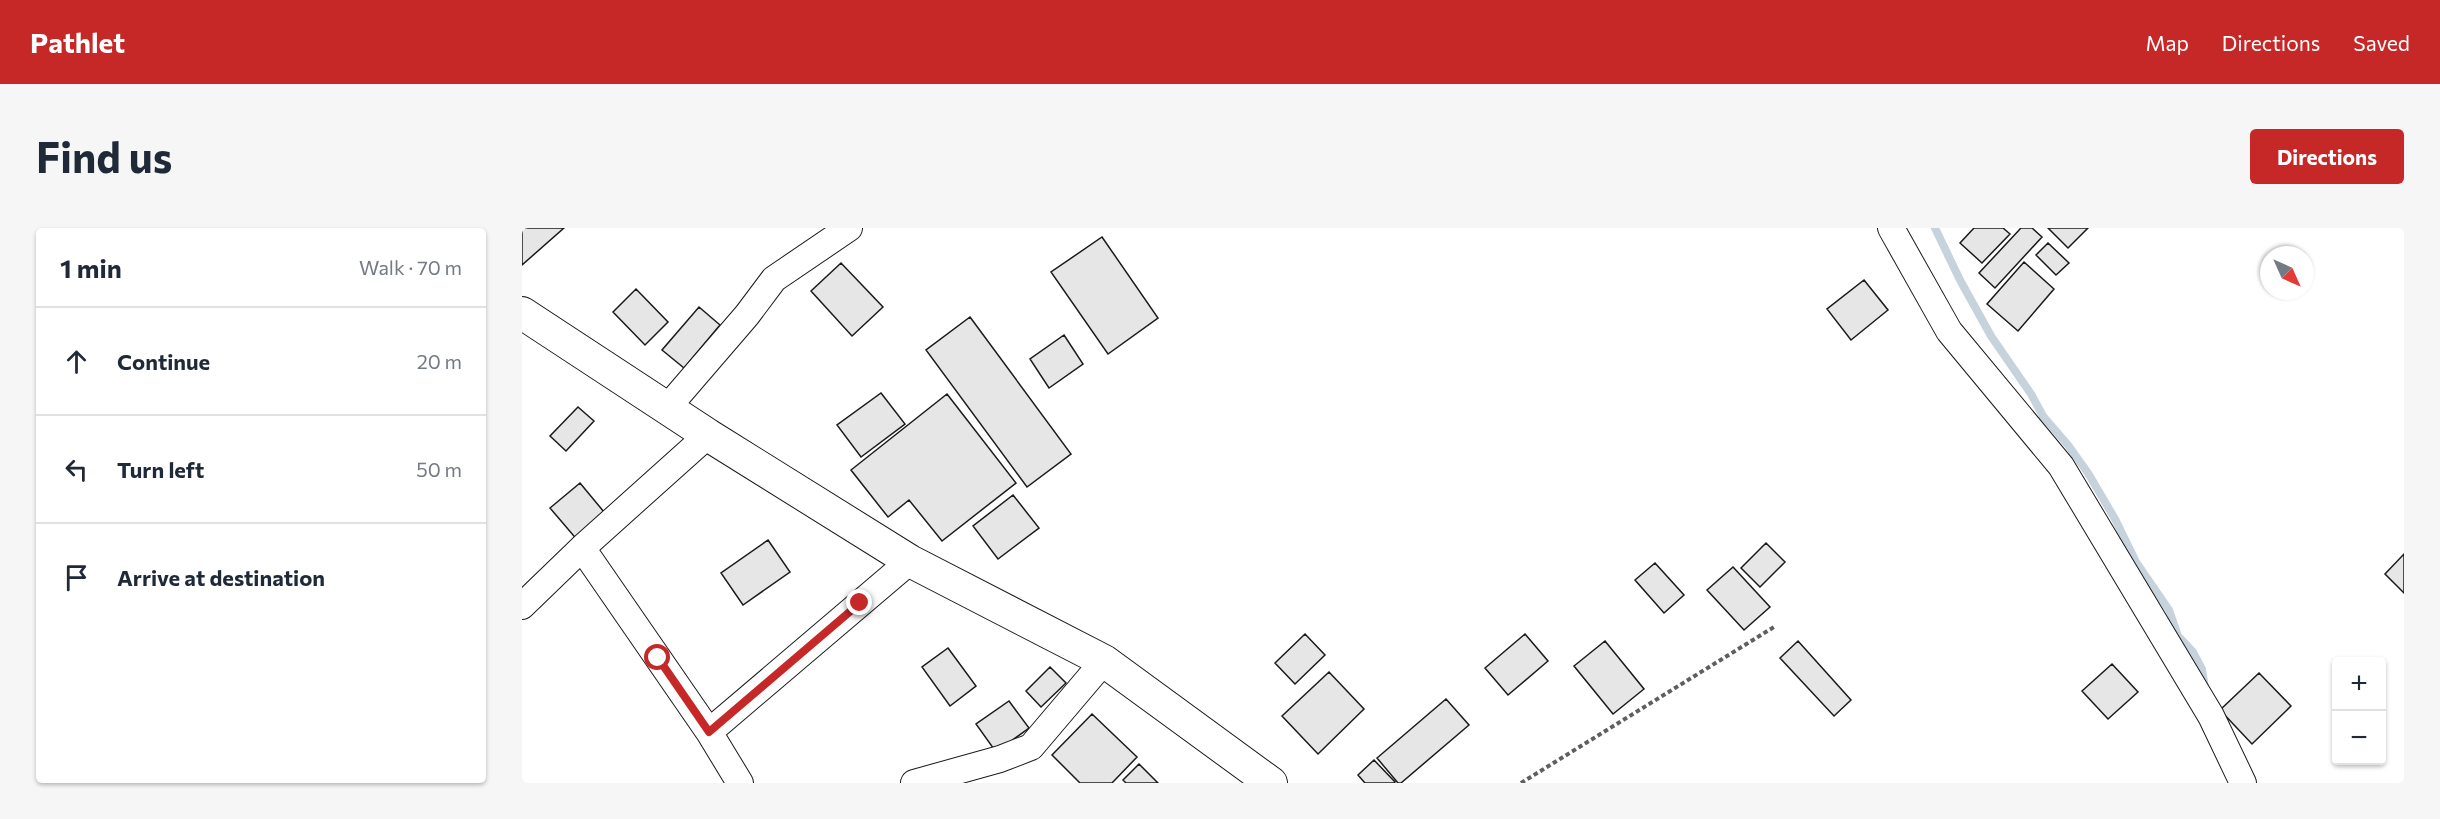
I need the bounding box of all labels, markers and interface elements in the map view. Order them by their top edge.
text: Pathlet [30,25,125,59]
text: Map [2146,30,2189,55]
text: Directions [2222,30,2320,55]
text: Saved [2353,30,2410,55]
button: Directions [2250,129,2404,184]
text: Find us [36,130,172,182]
north arrow [2260,246,2314,300]
text: 1 min [60,252,122,283]
text: Walk · 70 m [359,255,462,279]
icon: ahead [60,345,93,378]
text: Continue [117,348,210,375]
text: 20 m [417,349,462,373]
icon: left [60,453,93,486]
text: Turn left [117,456,204,483]
text: 50 m [416,457,462,481]
icon: arrive [60,561,93,594]
text: Arrive at destination [117,564,325,591]
route end [846,589,872,615]
route start [644,644,670,670]
map controls [2332,657,2386,765]
button: + [2332,657,2386,711]
button: − [2332,711,2386,765]

